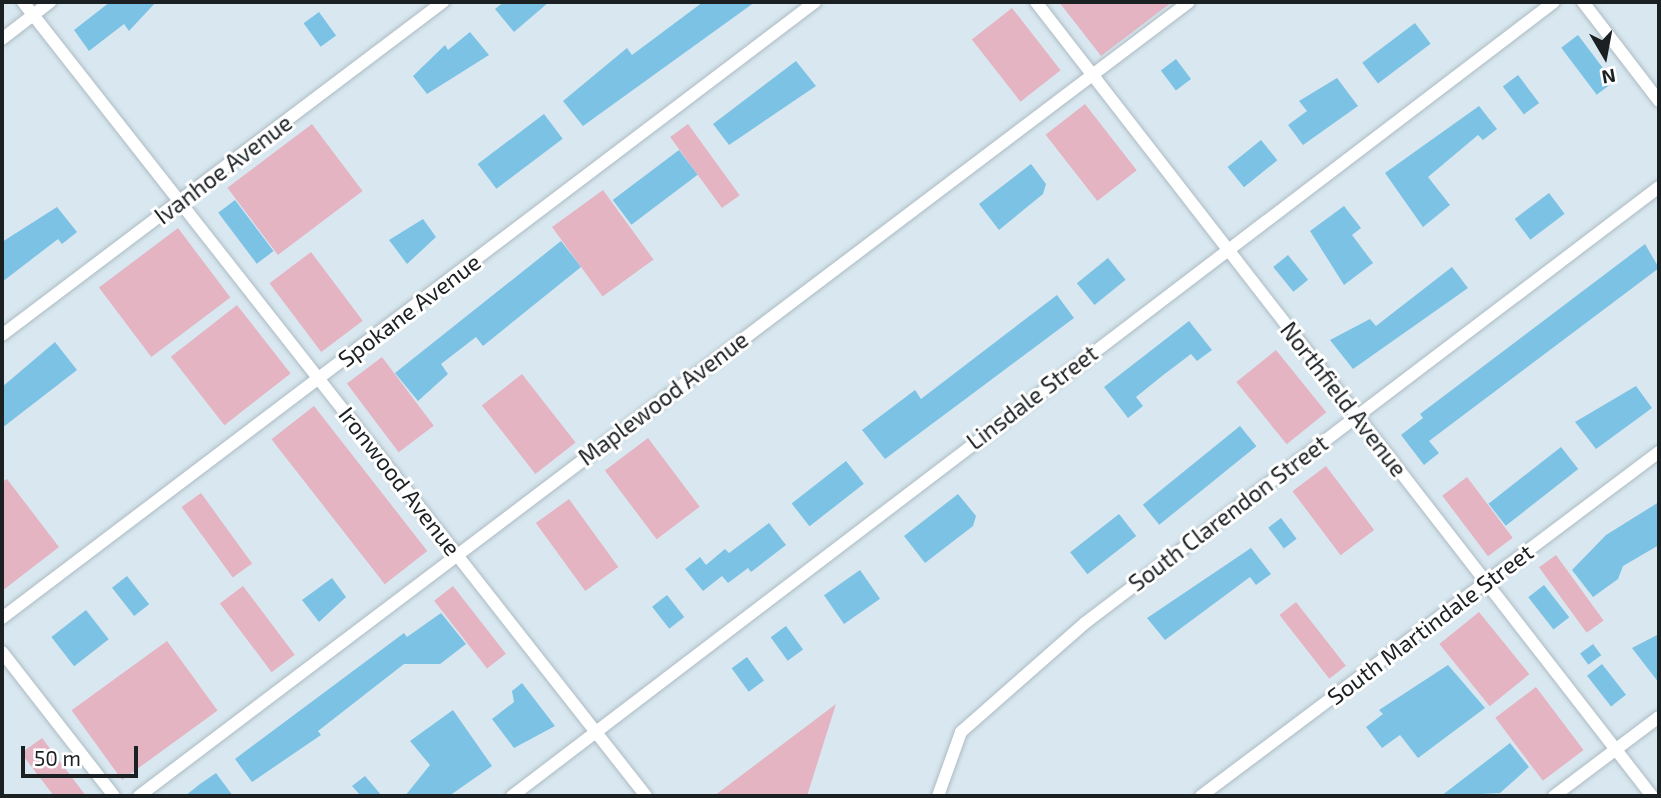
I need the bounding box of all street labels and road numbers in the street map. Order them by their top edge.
street label: Ivanhoe Avenue [149,108,297,230]
street label: Spokane Avenue [332,247,486,373]
street label: Northfield Avenue [1275,316,1413,482]
street label: Maplewood Avenue [573,325,753,471]
street label: Linsdale Street [961,339,1103,455]
street label: Ironwood Avenue [333,401,467,561]
street label: South Clarendon Street [1123,429,1333,597]
street label: South Martindale Street [1322,538,1538,710]

